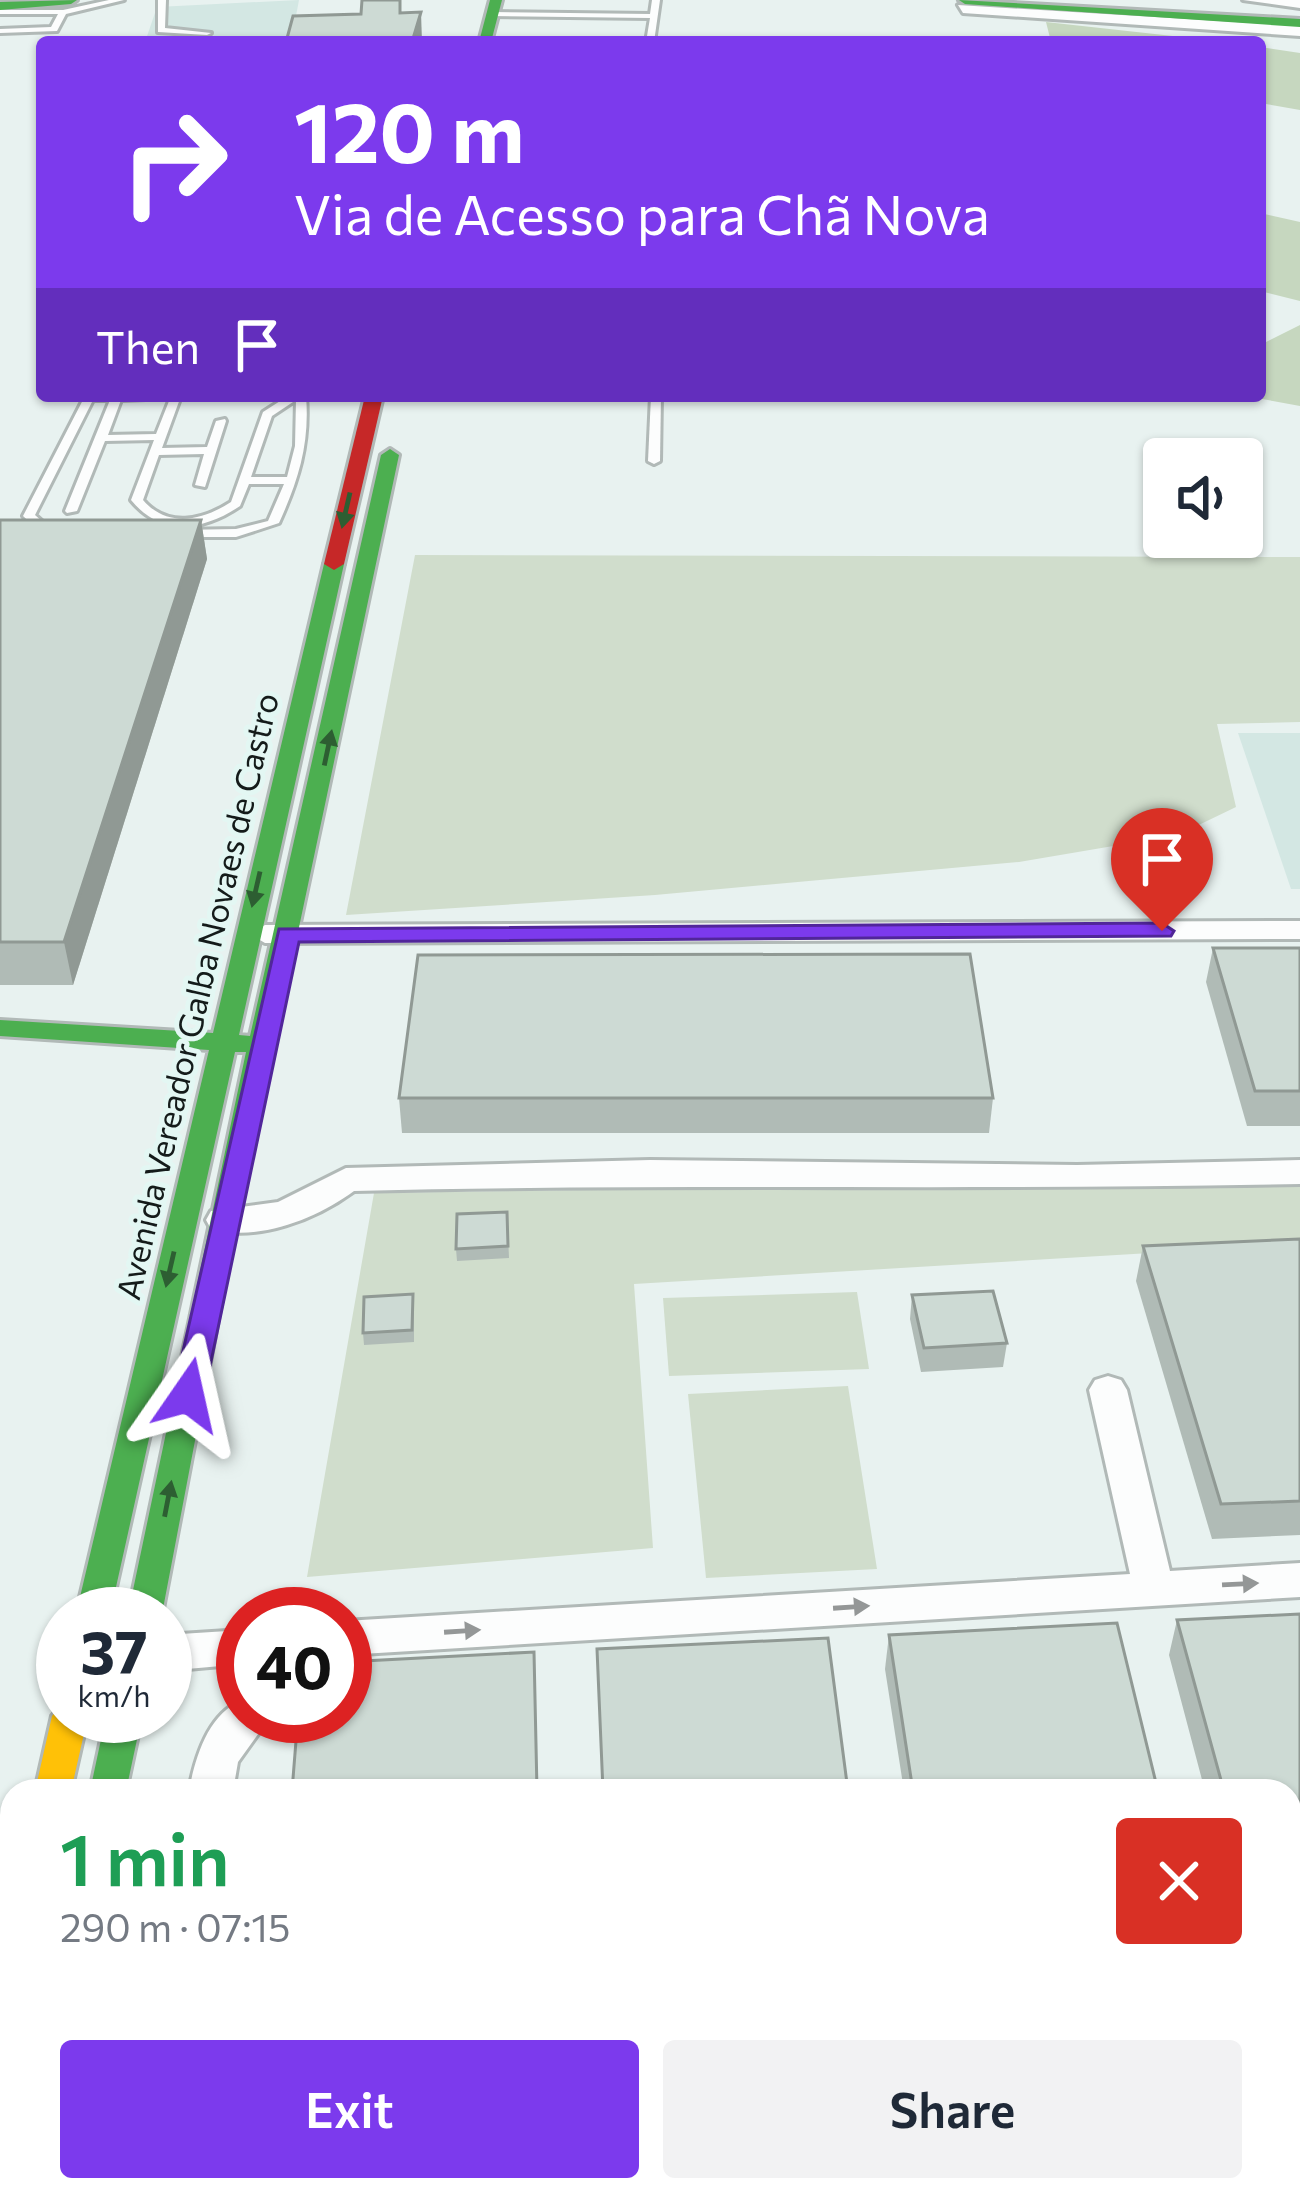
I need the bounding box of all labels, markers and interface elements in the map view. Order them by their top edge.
text: 120 m [294,78,524,180]
icon: right [96,84,252,240]
text: Via de Acesso para Chã Nova [294,180,990,246]
icon: arrive [224,312,290,378]
text: Then [96,318,200,373]
map controls [1143,438,1263,558]
button: sound [1143,438,1263,558]
one-way arrow [336,491,355,529]
street label: Avenida Vereador Galba Novaes de Castro [106,689,286,1303]
one-way arrow [319,729,338,767]
pin [1111,808,1213,931]
icon: arrive [1129,826,1195,892]
one-way arrow [246,871,265,908]
one-way arrow [159,1251,178,1289]
position arrow [125,1332,251,1458]
one-way arrow [159,1480,178,1518]
one-way arrow [1222,1574,1259,1593]
speed limit sign: 40 [216,1587,372,1743]
one-way arrow [833,1597,871,1616]
text: 37 [80,1613,148,1686]
one-way arrow [444,1621,482,1640]
text: km/h [78,1676,150,1713]
text: 1 min [60,1813,230,1901]
button: close [1116,1818,1242,1944]
text: 290 m · 07:15 [60,1902,290,1950]
button: Exit [60,2040,639,2178]
button: Share [663,2040,1242,2178]

